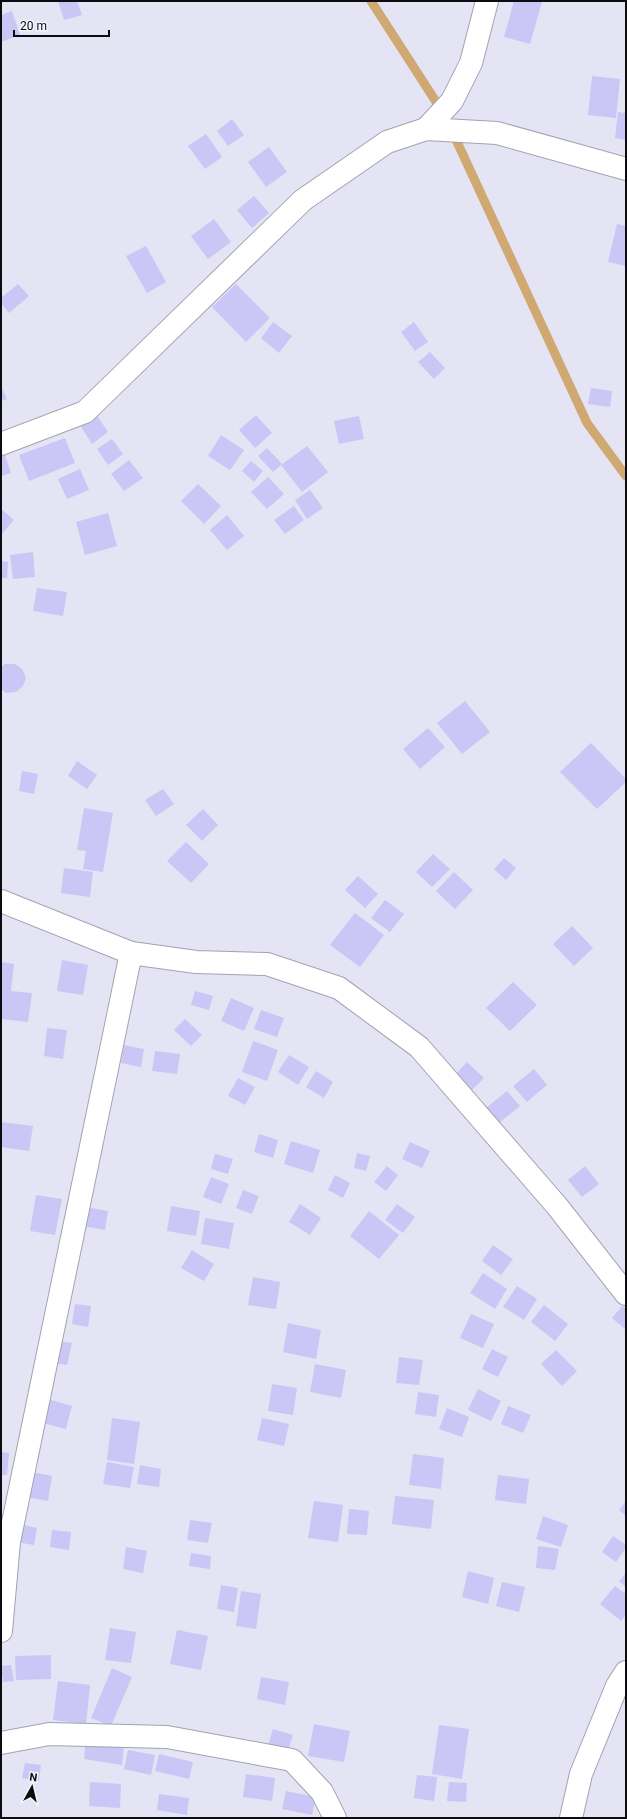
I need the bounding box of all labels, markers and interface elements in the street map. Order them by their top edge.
scale bar [14,12,109,38]
text: 20 m [20,19,47,33]
north arrow [12,1767,52,1807]
text: N [29,1771,38,1785]

